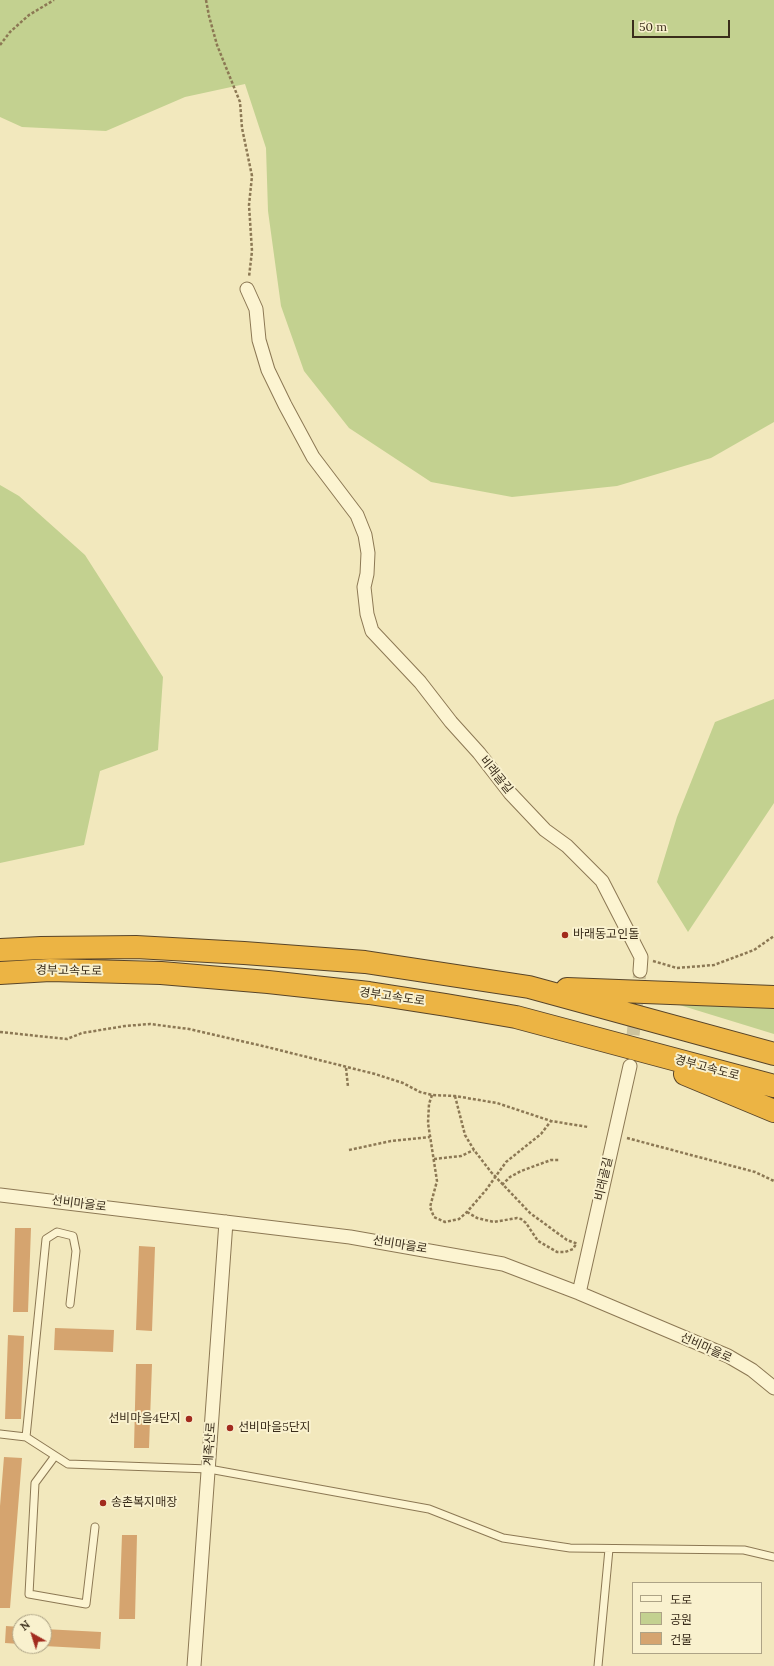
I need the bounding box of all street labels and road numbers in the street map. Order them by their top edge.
street label: 비래골길 [477,753,515,797]
street label: 경부고속도로 [36,963,102,979]
street label: 경부고속도로 [358,985,426,1009]
street label: 경부고속도로 [673,1052,741,1084]
street label: 비래골길 [592,1156,616,1202]
street label: 선비마을로 [51,1193,107,1215]
street label: 선비마을로 [372,1234,428,1256]
street label: 선비마을로 [678,1330,734,1366]
street label: 계족산로 [201,1421,219,1467]

